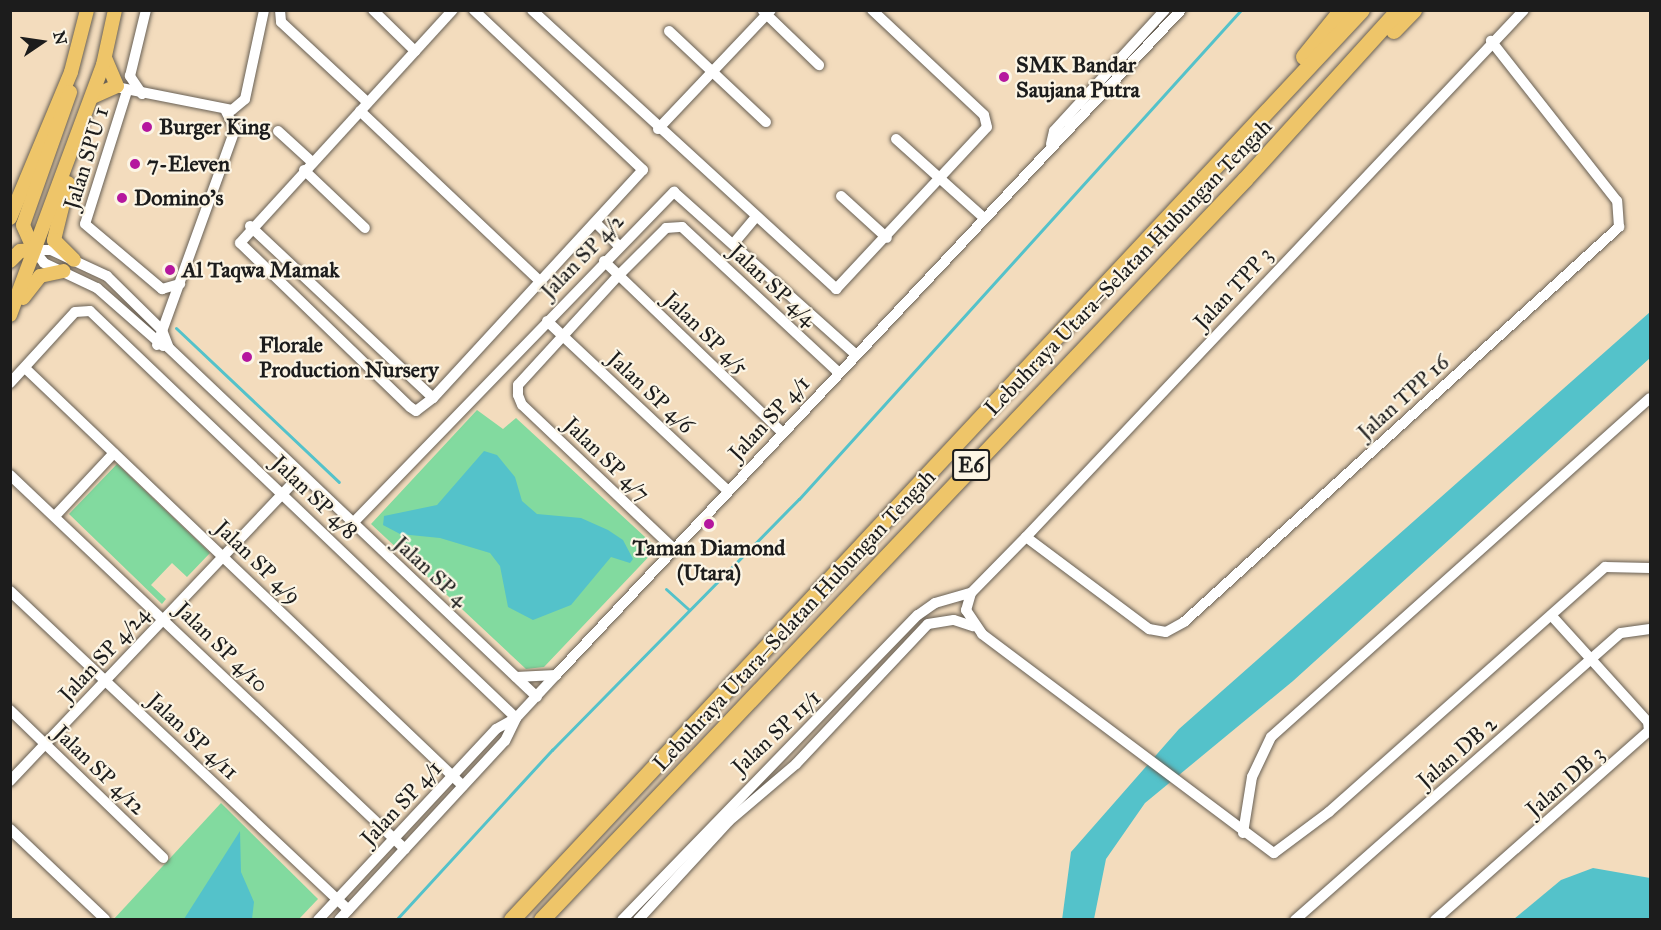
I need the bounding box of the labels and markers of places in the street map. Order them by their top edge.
place label: SMK Bandar Saujana Putra [1016,51,1140,102]
marker: SMK Bandar Saujana Putra [997,70,1011,84]
place label: Burger King [159,114,270,140]
marker: Burger King [140,120,154,134]
place label: 7-Eleven [147,151,230,177]
marker: 7-Eleven [128,157,142,171]
place label: Domino's [134,185,224,211]
marker: Domino's [115,191,129,205]
place label: Al Taqwa Mamak [182,257,339,283]
marker: Al Taqwa Mamak [163,263,177,277]
place label: Florale Production Nursery [259,331,439,382]
marker: Florale Production Nursery [240,350,254,364]
marker: Taman Diamond (Utara) [702,517,716,531]
place label: Taman Diamond (Utara) [633,534,785,586]

